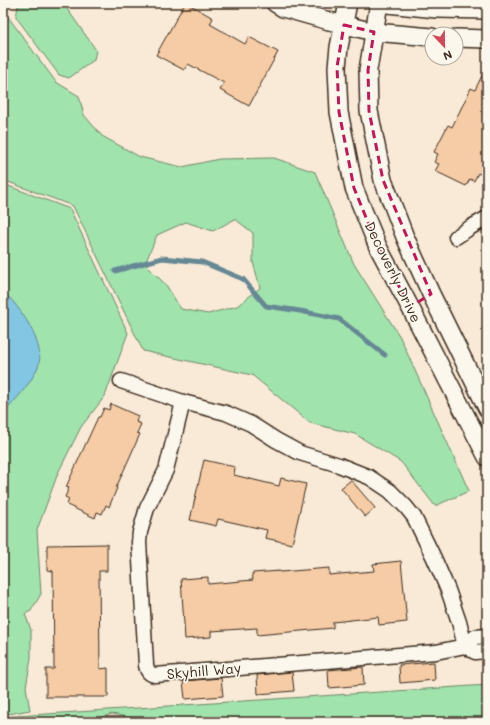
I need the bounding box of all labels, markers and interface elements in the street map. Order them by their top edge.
north arrow [424,26,464,66]
text: N [441,47,455,64]
street label: Decoverly Drive [361,218,426,325]
street label: Skyhill Way [166,658,242,683]

